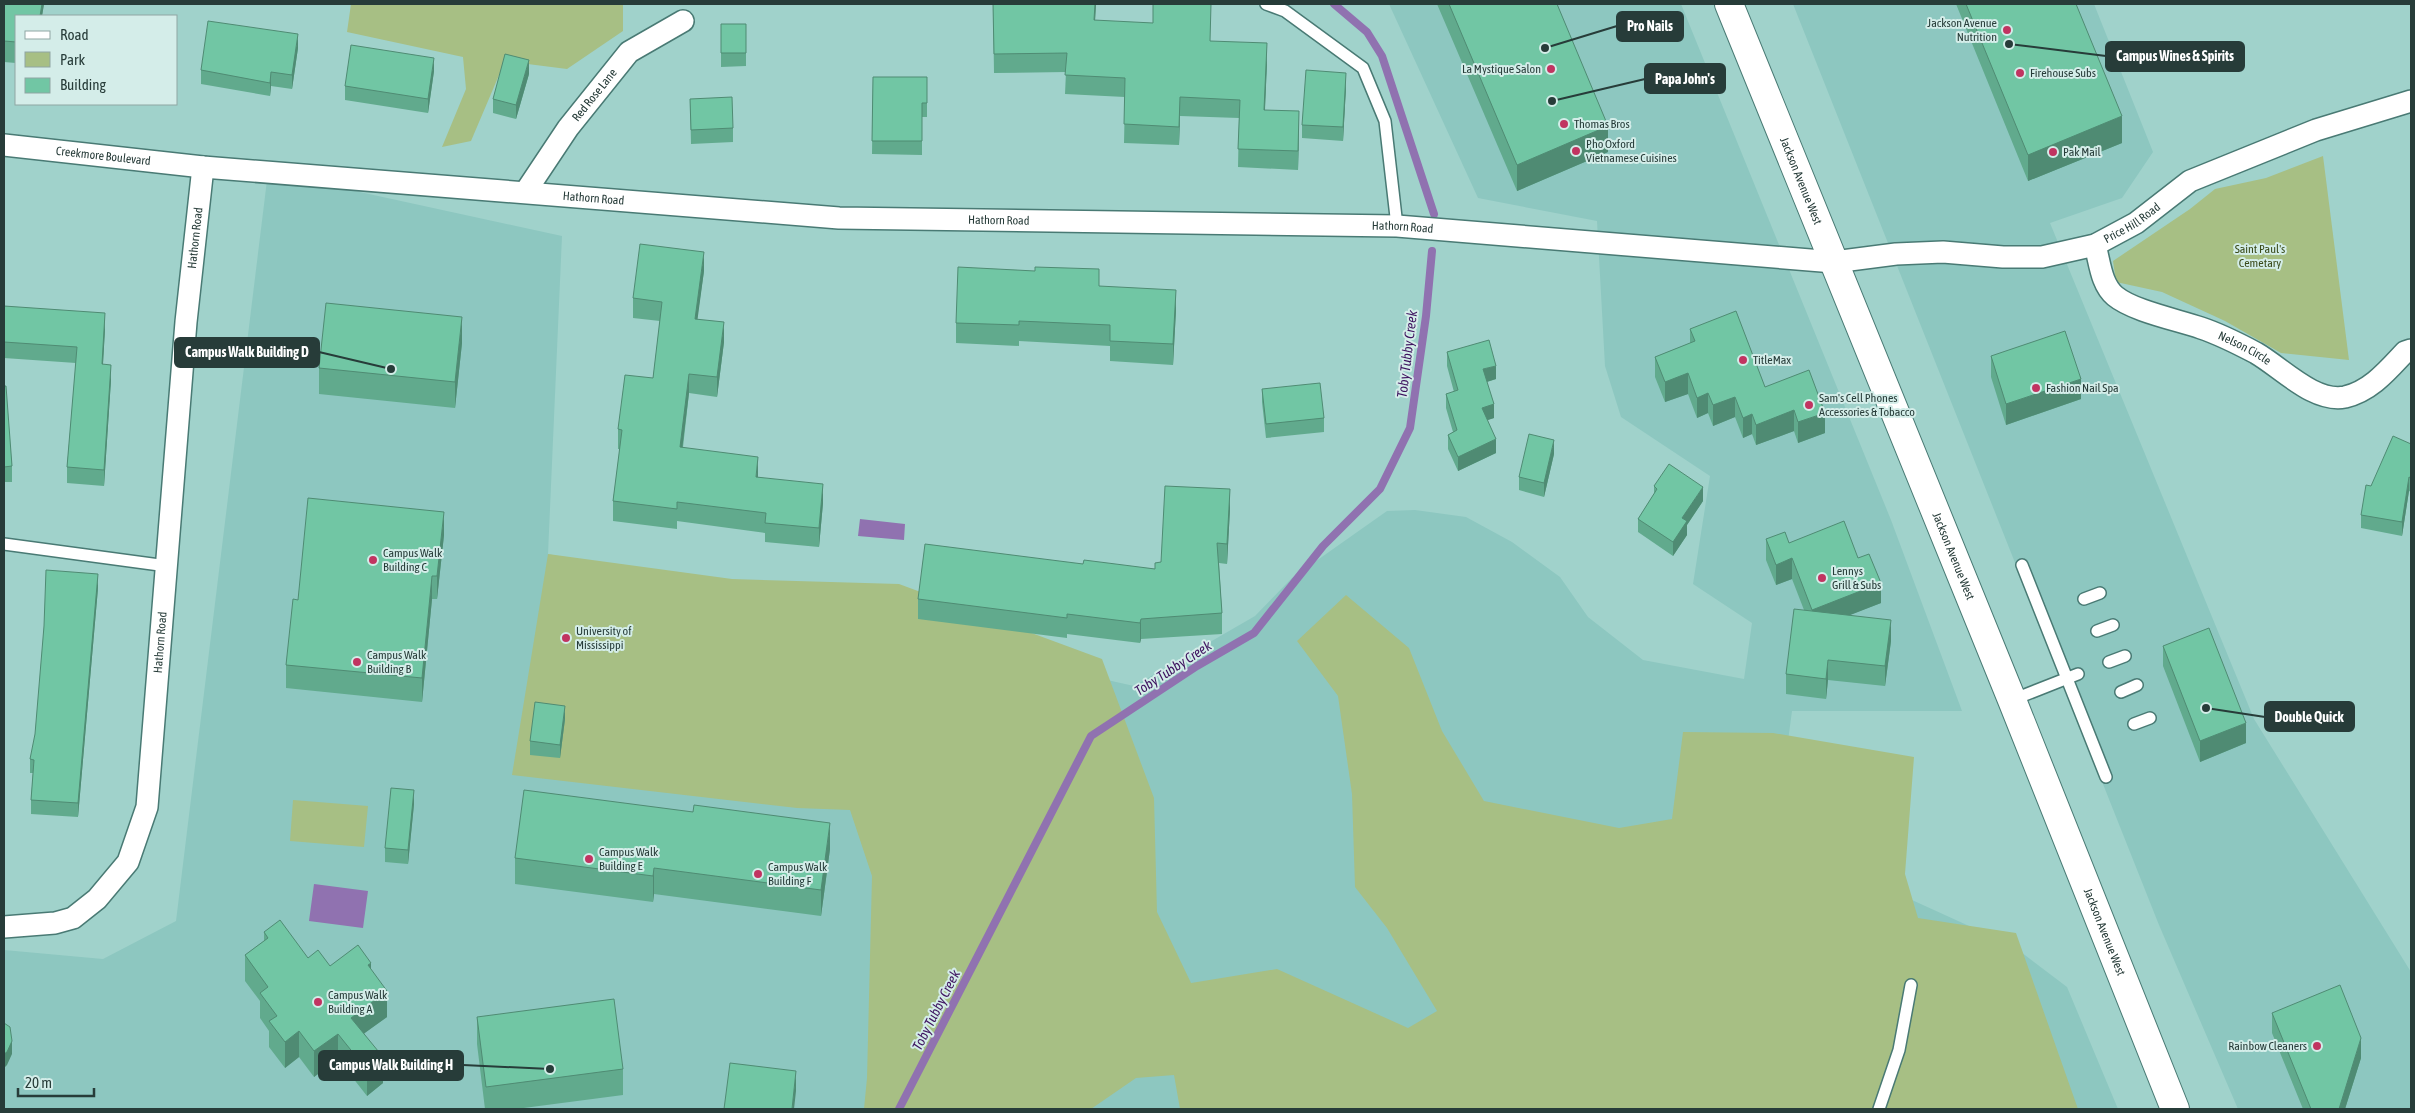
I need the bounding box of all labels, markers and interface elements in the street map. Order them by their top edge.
callout: Pro Nails [1617,12,1683,41]
legend [15,15,178,105]
place label: Jackson Avenue Nutrition [1927,16,1997,44]
text: Pro Nails [1627,18,1673,34]
marker: Jackson Avenue Nutrition [2001,24,2013,36]
text: Road [60,26,89,43]
callout: Campus Wines & Spirits [2106,42,2244,71]
text: Campus Wines & Spirits [2116,48,2234,64]
text: Park [60,51,85,68]
place label: La Mystique Salon [1462,62,1541,76]
marker: La Mystique Salon [1545,63,1557,75]
callout: Papa John's [1645,64,1725,93]
street label: Red Rose Lane [569,66,620,124]
place label: Firehouse Subs [2030,66,2096,80]
marker: Firehouse Subs [2014,67,2026,79]
text: Papa John's [1655,71,1715,87]
text: Building [60,76,106,93]
place label: Thomas Bros [1574,117,1630,131]
marker: Thomas Bros [1558,118,1570,130]
street label: Jackson Avenue West [1777,135,1825,227]
place label: Pho Oxford Vietnamese Cuisines [1586,137,1677,165]
street label: Creekmore Boulevard [55,144,151,168]
marker: Pho Oxford Vietnamese Cuisines [1570,145,1582,157]
place label: Pak Mail [2063,145,2102,159]
marker: Pak Mail [2047,146,2059,158]
street label: Hathorn Road [562,189,625,208]
street label: Price Hill Road [2101,200,2163,246]
street label: Hathorn Road [185,207,206,269]
street label: Hathorn Road [968,213,1030,228]
street label: Hathorn Road [1372,219,1434,236]
park label: Saint Paul's Cemetary [2235,242,2285,270]
water label: Toby Tubby Creek [1394,309,1420,399]
street label: Nelson Circle [2216,328,2274,368]
callout: Campus Walk Building D [175,338,319,367]
text: Campus Walk Building D [185,344,309,360]
place label: TitleMax [1753,353,1791,367]
marker: TitleMax [1737,354,1749,366]
place label: Fashion Nail Spa [2046,381,2119,395]
marker: Fashion Nail Spa [2030,382,2042,394]
place label: Sam's Cell Phones Accessories & Tobacco [1819,391,1915,419]
marker: Sam's Cell Phones Accessories & Tobacco [1803,399,1815,411]
street label: Jackson Avenue West [1929,510,1978,602]
place label: Campus Walk Building C [383,546,443,574]
marker: Campus Walk Building C [367,554,379,566]
place label: Lennys Grill & Subs [1832,564,1881,592]
marker: Lennys Grill & Subs [1816,572,1828,584]
street label: Hathorn Road [151,611,170,674]
place label: University of Mississippi [576,624,632,652]
marker: University of Mississippi [560,632,572,644]
water label: Toby Tubby Creek [1132,637,1215,699]
place label: Campus Walk Building B [367,648,427,676]
marker: Campus Walk Building B [351,656,363,668]
callout: Double Quick [2265,702,2354,731]
text: Double Quick [2274,709,2344,725]
place label: Campus Walk Building E [599,845,659,873]
marker: Campus Walk Building E [583,853,595,865]
place label: Campus Walk Building F [768,860,828,888]
marker: Campus Walk Building F [752,868,764,880]
street label: Jackson Avenue West [2081,886,2128,978]
water label: Toby Tubby Creek [909,966,963,1053]
place label: Campus Walk Building A [328,988,388,1016]
marker: Campus Walk Building A [312,996,324,1008]
place label: Rainbow Cleaners [2228,1039,2307,1053]
marker: Rainbow Cleaners [2311,1040,2323,1052]
callout: Campus Walk Building H [319,1051,463,1080]
text: Campus Walk Building H [329,1057,453,1073]
scale bar [18,1066,94,1098]
text: 20 m [25,1074,52,1091]

